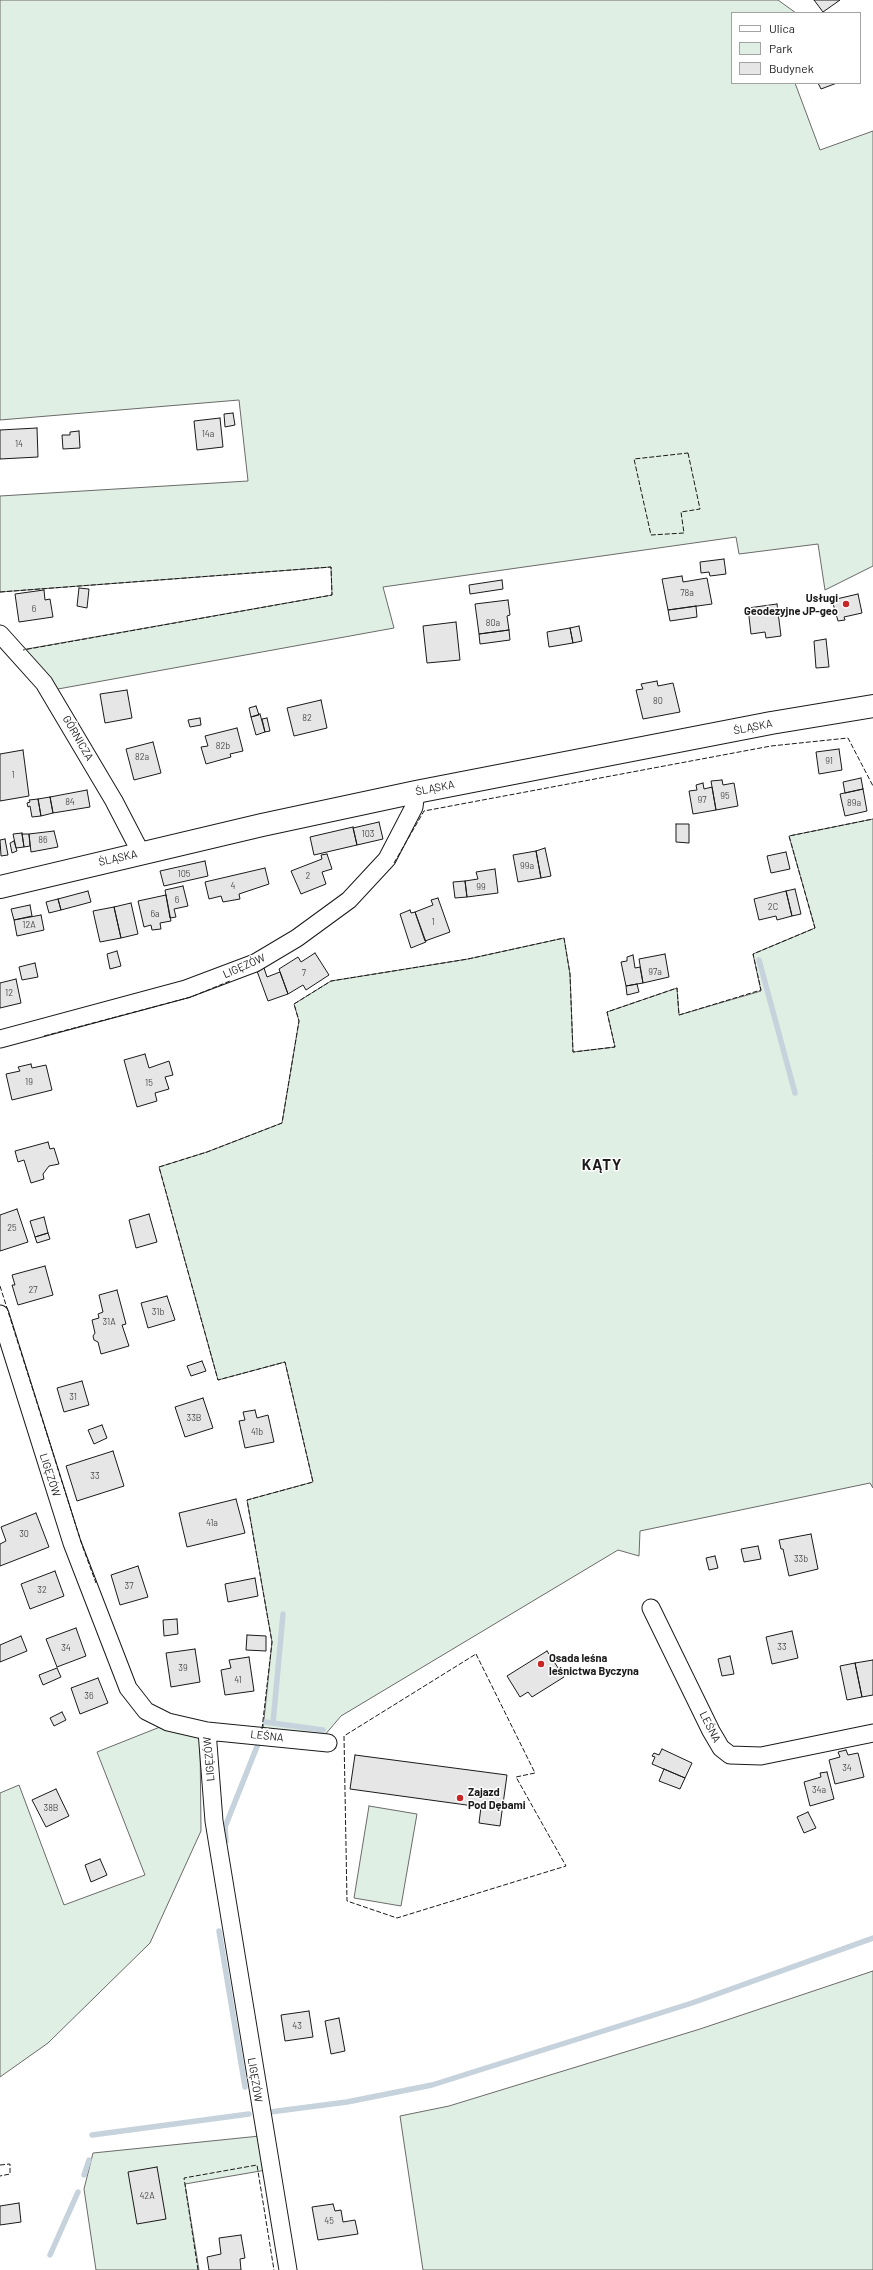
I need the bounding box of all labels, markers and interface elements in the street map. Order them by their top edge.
legend [731,12,861,84]
text: Ulica [769,21,795,35]
text: Park [769,41,793,55]
text: Budynek [769,61,814,75]
house number: 14a [202,429,214,439]
house number: 14 [15,439,23,449]
house number: 78a [680,588,694,598]
place label: Usługi Geodezyjne JP-geo [744,591,838,617]
marker: Usługi Geodezyjne JP-geo [841,599,851,609]
house number: 6 [32,604,36,614]
house number: 80a [486,618,500,628]
house number: 80 [653,696,663,706]
street label: GÓRNICZA [60,713,96,763]
house number: 82 [302,713,312,723]
street label: ŚLĄSKA [732,717,774,737]
house number: 82b [216,741,230,751]
house number: 82a [135,752,149,762]
house number: 91 [825,756,833,766]
house number: 1 [11,770,15,780]
street label: ŚLĄSKA [414,778,456,798]
house number: 95 [720,791,730,801]
house number: 97 [698,795,706,805]
house number: 84 [65,797,75,807]
house number: 89a [847,798,861,808]
house number: 103 [362,829,374,839]
house number: 86 [38,835,48,845]
street label: ŚLĄSKA [97,847,139,869]
house number: 99a [520,861,534,871]
house number: 105 [178,869,190,879]
house number: 2 [306,871,310,881]
house number: 4 [231,881,235,891]
house number: 99 [476,882,486,892]
house number: 6 [175,895,179,905]
house number: 2C [768,902,778,912]
house number: 6a [150,909,160,919]
house number: 1 [431,917,435,927]
house number: 12A [22,920,36,930]
street label: LIGĘZÓW [221,951,267,981]
house number: 97a [648,967,662,977]
house number: 7 [302,968,306,978]
house number: 12 [5,988,13,998]
house number: 19 [25,1077,33,1087]
house number: 15 [145,1078,153,1088]
district label: KĄTY [582,1156,622,1174]
house number: 25 [7,1223,17,1233]
house number: 27 [28,1285,38,1295]
house number: 31b [152,1307,164,1317]
house number: 31A [102,1317,116,1327]
house number: 31 [69,1392,77,1402]
house number: 33B [187,1413,201,1423]
house number: 41b [251,1427,263,1437]
street label: LIGĘZÓW [37,1452,63,1498]
house number: 33 [90,1471,100,1481]
house number: 41a [206,1518,218,1528]
house number: 30 [19,1529,29,1539]
house number: 33b [794,1554,808,1564]
house number: 37 [125,1581,133,1591]
house number: 32 [37,1585,47,1595]
house number: 33 [777,1642,787,1652]
house number: 34 [61,1643,71,1653]
place label: Osada leśna leśnictwa Byczyna [549,1651,639,1677]
marker: Osada leśna leśnictwa Byczyna [536,1659,546,1669]
house number: 39 [178,1663,188,1673]
house number: 41 [234,1675,242,1685]
house number: 36 [84,1691,94,1701]
street label: LEŚNA [697,1709,723,1745]
street label: LEŚNA [250,1728,284,1744]
street label: LIGĘZÓW [200,1736,218,1782]
house number: 34 [842,1763,852,1773]
place label: Zajazd Pod Dębami [468,1785,526,1811]
house number: 34a [812,1785,826,1795]
marker: Zajazd Pod Dębami [455,1793,465,1803]
house number: 38B [44,1803,58,1813]
house number: 43 [292,2021,302,2031]
street label: LIGĘZÓW [245,2057,265,2103]
house number: 42A [139,2191,155,2201]
house number: 45 [324,2216,334,2226]

